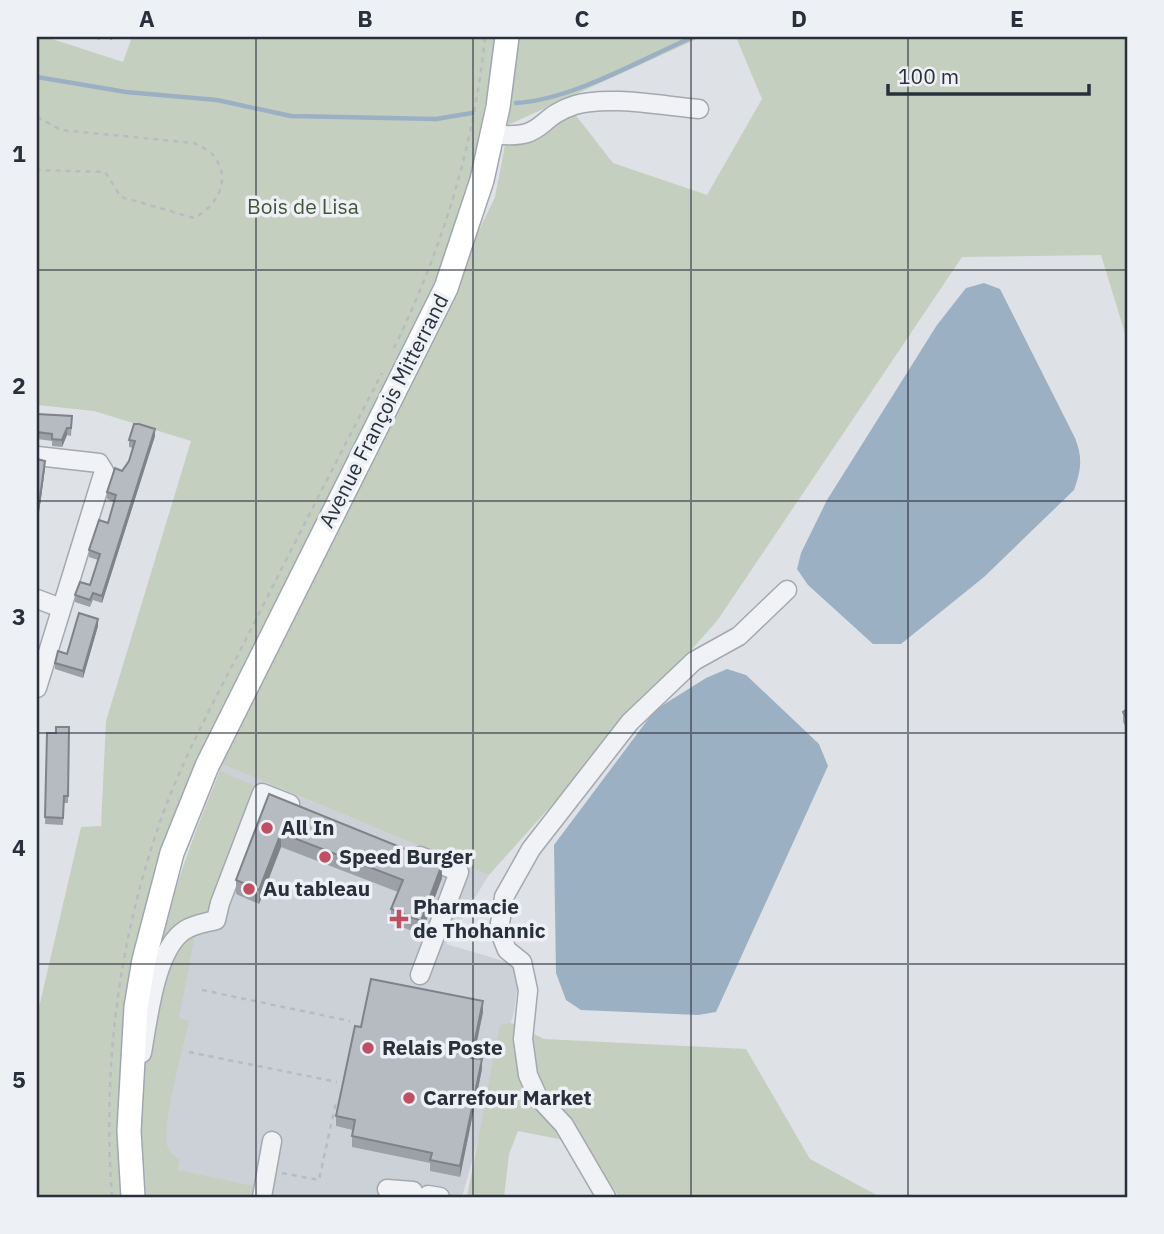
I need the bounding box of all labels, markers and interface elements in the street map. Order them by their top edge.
text: A [139,3,155,33]
text: B [357,3,373,33]
text: C [575,3,590,33]
text: D [791,3,807,33]
text: E [1010,3,1024,33]
scale bar [888,52,1089,96]
text: 100 m [898,62,959,90]
text: 1 [12,138,26,168]
park label: Bois de Lisa [247,192,359,220]
street label: Avenue François Mitterrand [312,289,454,532]
text: 2 [12,370,26,400]
text: 3 [12,601,26,631]
place label: All In [281,813,335,841]
marker: All In [259,820,275,836]
text: 4 [12,832,26,862]
place label: Speed Burger [339,842,473,870]
marker: Speed Burger [317,849,333,865]
place label: Au tableau [263,874,370,902]
marker: Au tableau [241,881,257,897]
place label: Pharmacie de Thohannic [413,892,546,944]
marker: Pharmacie de Thohannic [391,911,407,927]
place label: Relais Poste [382,1033,503,1061]
marker: Relais Poste [360,1040,376,1056]
text: 5 [12,1064,26,1094]
place label: Carrefour Market [423,1083,592,1111]
marker: Carrefour Market [401,1090,417,1106]

